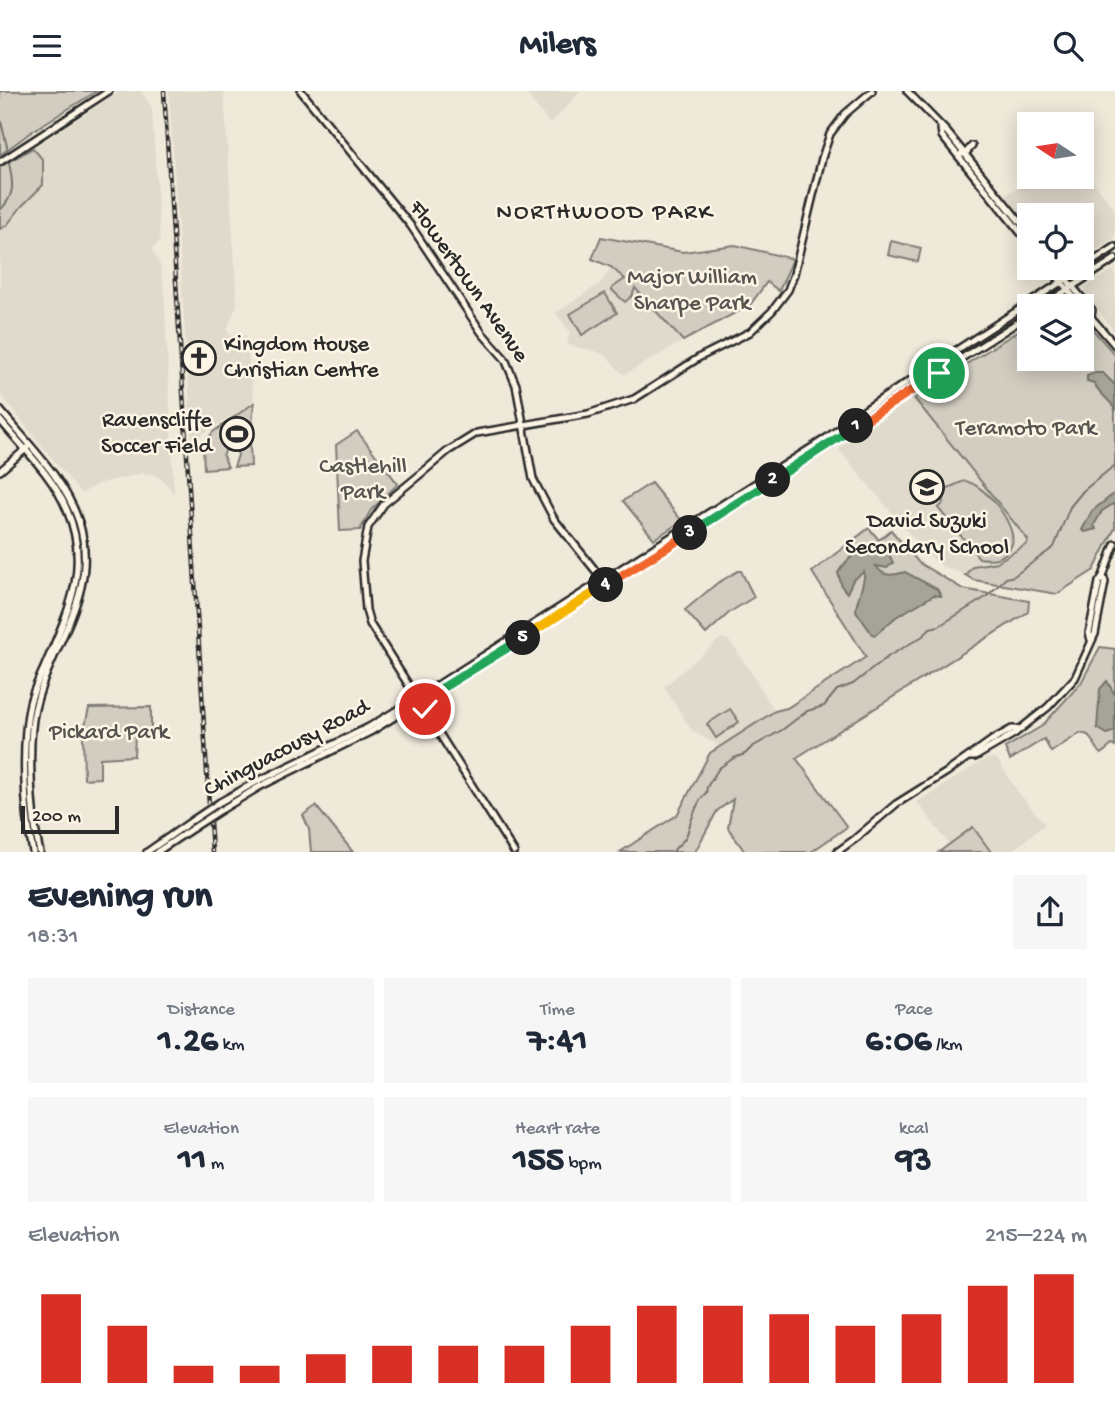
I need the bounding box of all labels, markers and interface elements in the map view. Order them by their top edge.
icon: menu [28,27,66,65]
text: Milers [520,27,595,65]
icon: search [1049,27,1087,65]
north arrow [1017,112,1094,189]
map controls [1017,112,1094,371]
street label: Flowertown Avenue [402,195,535,369]
district label: NORTHWOOD PARK [496,199,715,228]
button: locate [1017,203,1094,280]
park label: Major William Sharpe Park [627,265,757,318]
button: layers [1017,294,1094,371]
place label: Kingdom House Christian Centre [224,332,380,385]
church icon: Kingdom House Christian Centre [180,339,218,377]
pin [909,343,969,403]
icon: arrive [920,354,958,392]
place label: Ravenscliffe Soccer Field [101,408,214,461]
pin: 1 [838,409,874,443]
text: 1 [852,414,859,437]
sports icon: Ravenscliffe Soccer Field [218,415,256,453]
park label: Teramoto Park [954,416,1099,443]
park label: Castlehill Park [319,454,407,507]
pin: 2 [756,463,790,497]
text: 2 [768,468,777,491]
school or university icon: David Suzuki Secondary School [908,468,946,506]
place label: David Suzuki Secondary School [845,509,1009,562]
pin: 3 [672,515,708,551]
text: 3 [685,521,694,544]
pin: 4 [588,567,624,603]
text: 4 [601,573,610,596]
pin: 5 [505,621,540,655]
text: 5 [518,626,528,649]
pin [395,679,455,739]
icon: check [406,690,444,728]
street label: Chinguacousy Road [200,693,376,804]
park label: Pickard Park [48,720,171,747]
scale bar [21,803,119,835]
text: 200 m [32,806,81,829]
button: share [1013,875,1087,949]
text: Evening run [28,876,212,920]
text: 18:31 [28,924,78,951]
text: Distance [168,999,235,1022]
text: Time [540,999,575,1022]
text: Pace [895,999,932,1022]
text: 1.26 [158,1022,218,1063]
text: 7:41 [528,1022,587,1063]
text: 6:06 [865,1022,931,1063]
text: km [218,1034,244,1057]
text: /km [931,1034,963,1057]
text: Elevation [163,1118,239,1141]
text: Heart rate [515,1118,600,1141]
text: kcal [899,1118,929,1141]
text: 11 [178,1141,206,1182]
text: 155 [513,1141,564,1182]
text: 93 [896,1141,932,1182]
text: m [206,1153,224,1176]
text: bpm [564,1153,602,1176]
text: Elevation [28,1223,119,1250]
text: 215–224 m [985,1223,1087,1250]

